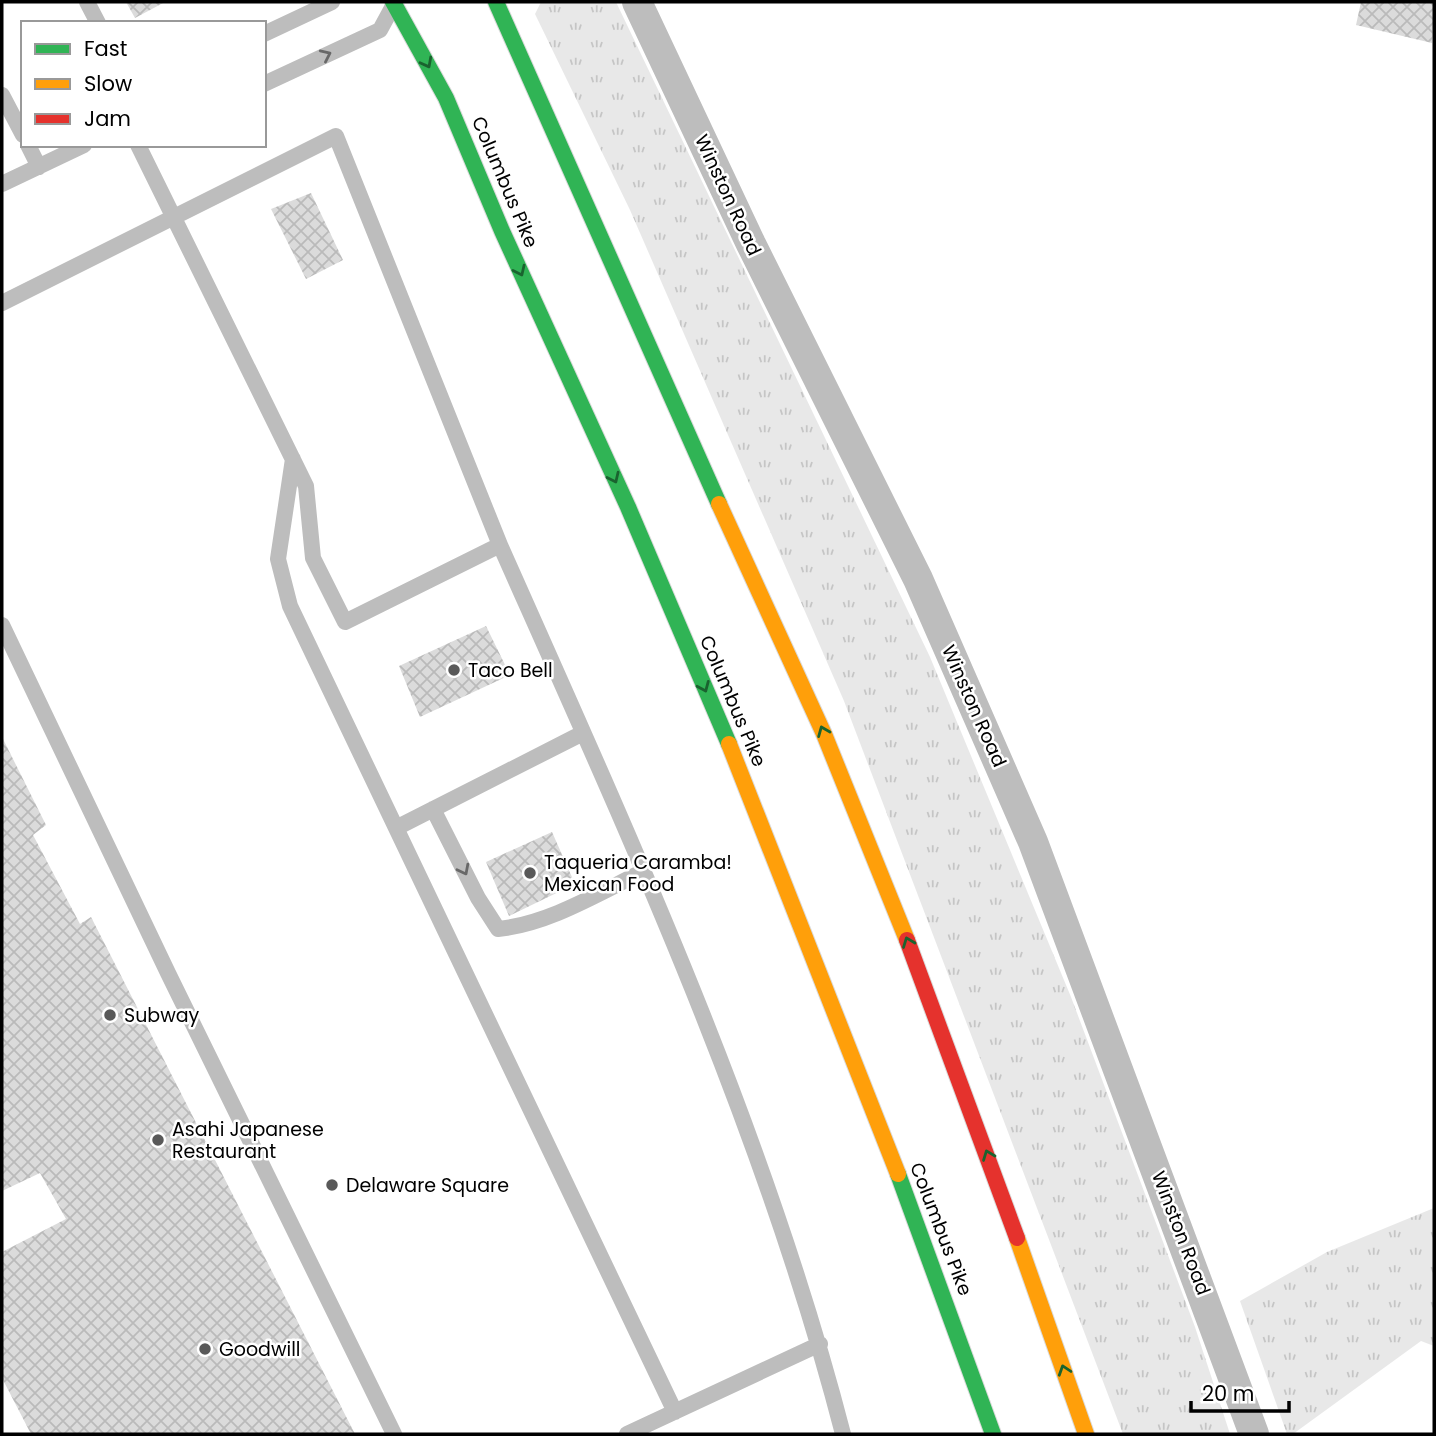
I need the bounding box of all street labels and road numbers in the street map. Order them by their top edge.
street label: Columbus Pike [465,112,545,252]
street label: Winston Road [688,130,768,260]
street label: Columbus Pike [693,631,773,771]
street label: Winston Road [935,641,1013,771]
street label: Columbus Pike [903,1159,979,1299]
street label: Winston Road [1145,1167,1217,1299]

